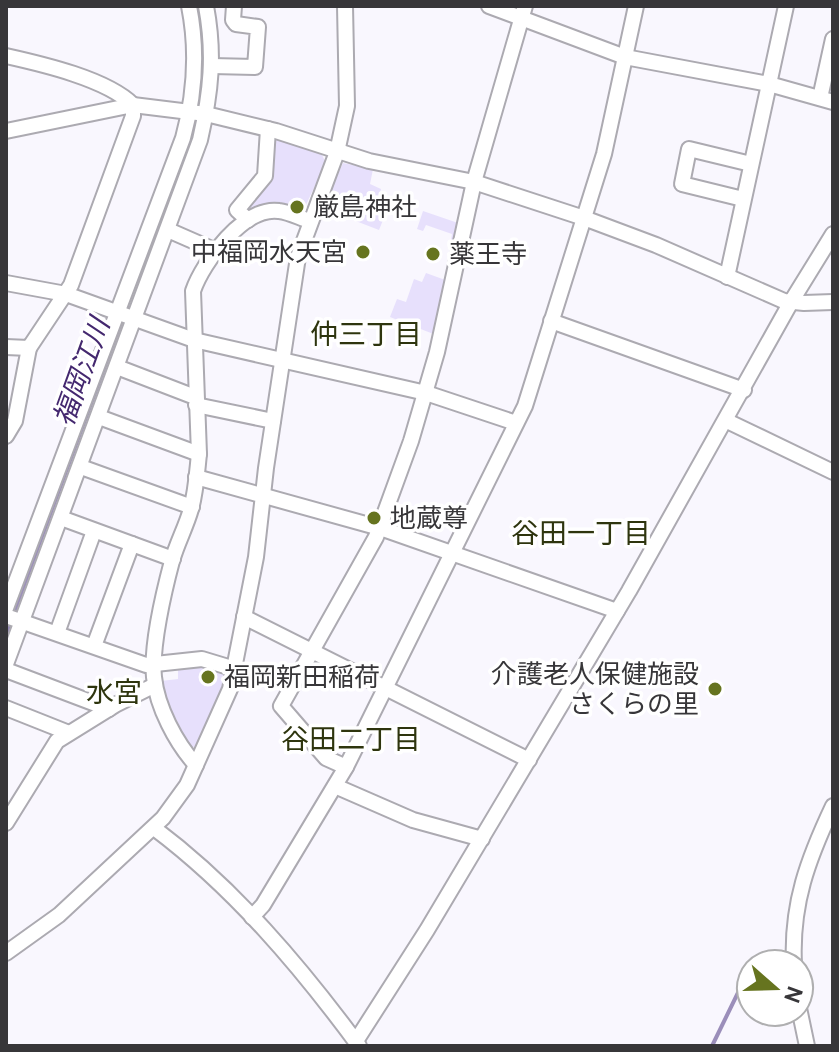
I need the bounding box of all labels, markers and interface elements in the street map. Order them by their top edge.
place label: 厳島神社 [313,191,417,223]
marker: 厳島神社 [288,198,306,216]
place label: 中福岡水天宮 [191,236,347,268]
place label: 薬王寺 [449,238,527,270]
marker: 中福岡水天宮 [354,243,372,261]
marker: 薬王寺 [424,245,442,263]
water label: 福岡江川 [46,311,117,430]
district label: 仲三丁目 [310,317,422,351]
place label: 地蔵尊 [390,502,468,534]
marker: 地蔵尊 [365,509,383,527]
district label: 谷田一丁目 [511,516,651,550]
place label: 介護老人保健施設 さくらの里 [491,658,699,720]
place label: 福岡新田稲荷 [224,661,380,693]
marker: 福岡新田稲荷 [199,668,217,686]
district label: 水宮 [86,675,142,709]
marker: 介護老人保健施設 さくらの里 [706,680,724,698]
district label: 谷田二丁目 [281,722,421,756]
north arrow [735,948,815,1028]
text: N [778,983,809,1007]

